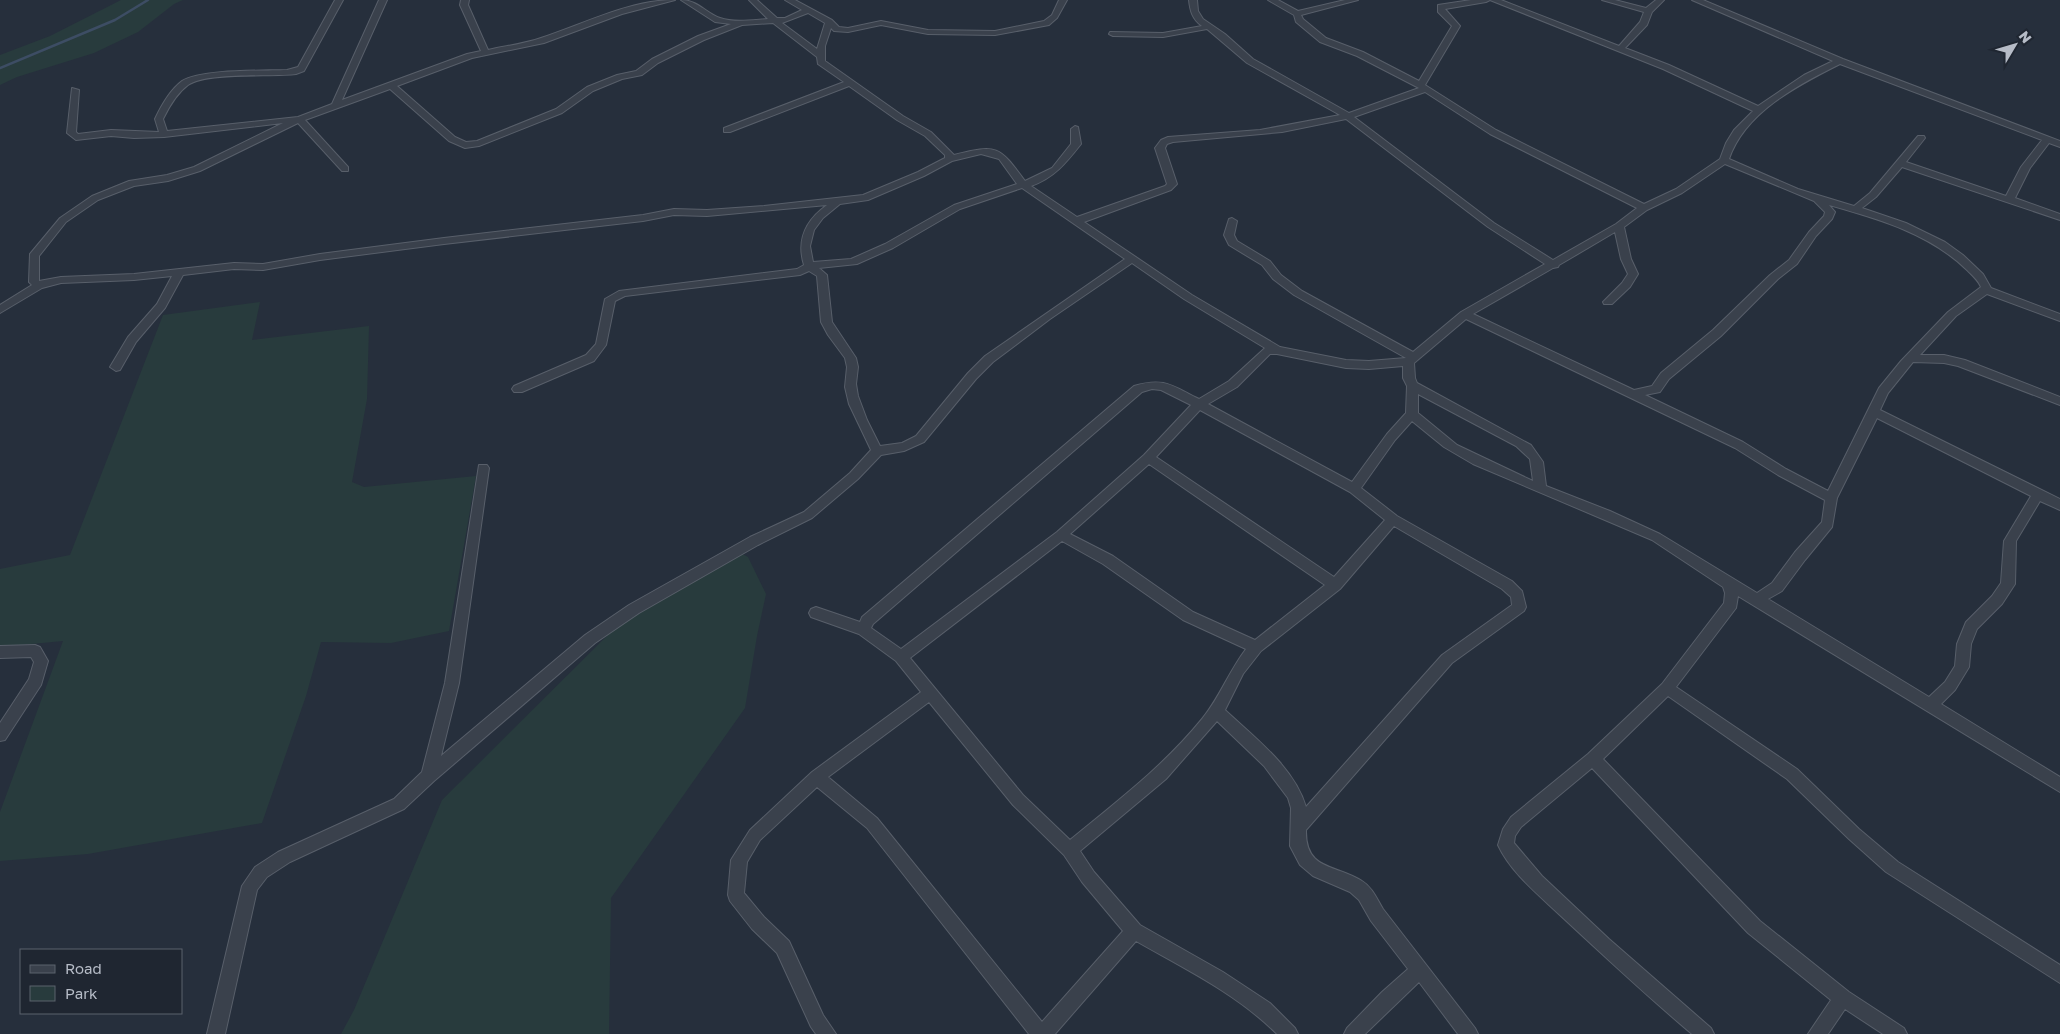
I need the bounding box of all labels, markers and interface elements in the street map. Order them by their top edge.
north arrow [1990,20,2040,70]
text: N [2016,27,2036,46]
legend [20,949,182,1014]
text: Road [65,959,102,977]
text: Park [65,984,98,1002]

